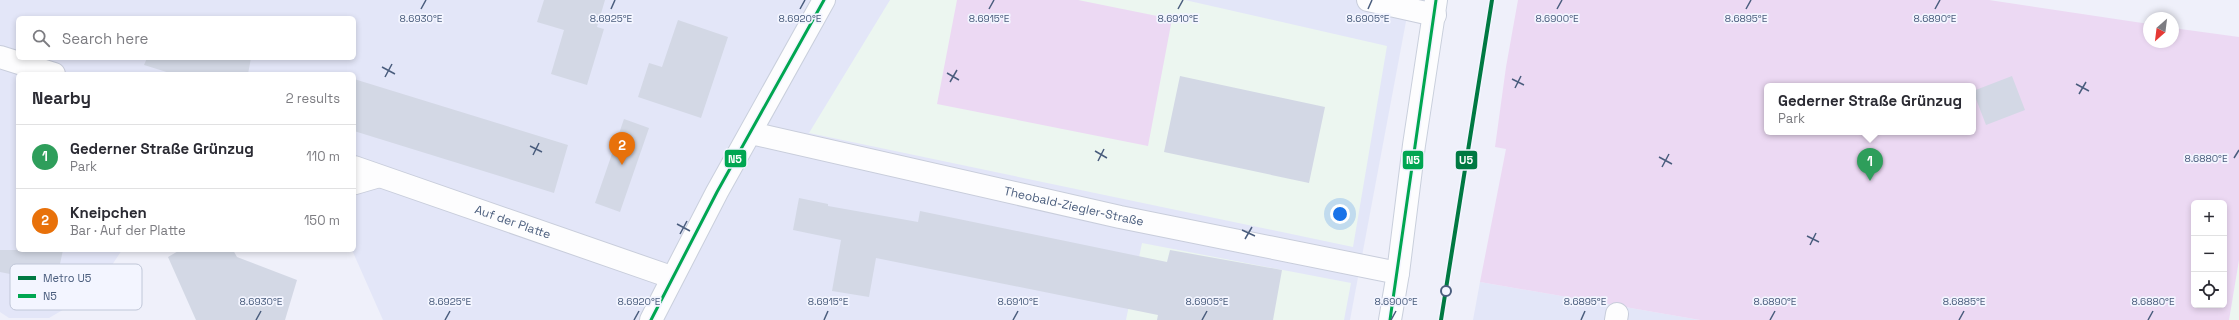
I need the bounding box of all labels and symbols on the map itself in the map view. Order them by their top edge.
text: 8.6930°E [400,12,443,25]
text: 8.6925°E [590,12,633,25]
text: 8.6920°E [779,12,822,25]
text: 8.6915°E [969,12,1010,25]
text: 8.6910°E [1158,12,1199,25]
text: 8.6905°E [1347,12,1390,25]
text: 8.6900°E [1535,12,1579,25]
text: 8.6895°E [1725,12,1768,25]
text: 8.6890°E [1914,12,1957,25]
north arrow [2143,12,2179,48]
pin: 2 [609,132,635,165]
pin: 1 [1857,148,1883,181]
line badge: N5 [724,149,747,168]
line badge: N5 [1402,150,1424,170]
line badge: U5 [1455,150,1478,170]
text: N5 [728,152,742,166]
text: 8.6880°E [2184,152,2228,165]
text: N5 [1406,153,1420,167]
text: U5 [1459,153,1473,167]
street label: Theobald-Ziegler-Straße [1002,183,1145,230]
street label: Auf der Platte [473,202,553,243]
your location [1330,204,1350,224]
legend [10,264,142,310]
text: Metro U5 [43,271,92,285]
unlabelled marker [1440,285,1452,297]
text: N5 [43,289,57,303]
text: 8.6930°E [240,295,283,308]
text: 8.6925°E [429,295,472,308]
text: 8.6920°E [618,295,661,308]
text: 8.6915°E [808,295,849,308]
text: 8.6910°E [998,295,1039,308]
text: 8.6905°E [1186,295,1229,308]
text: 8.6900°E [1374,295,1418,308]
text: 8.6895°E [1564,295,1607,308]
text: 8.6890°E [1754,295,1797,308]
text: 8.6885°E [1943,295,1986,308]
text: 8.6880°E [2131,295,2175,308]

